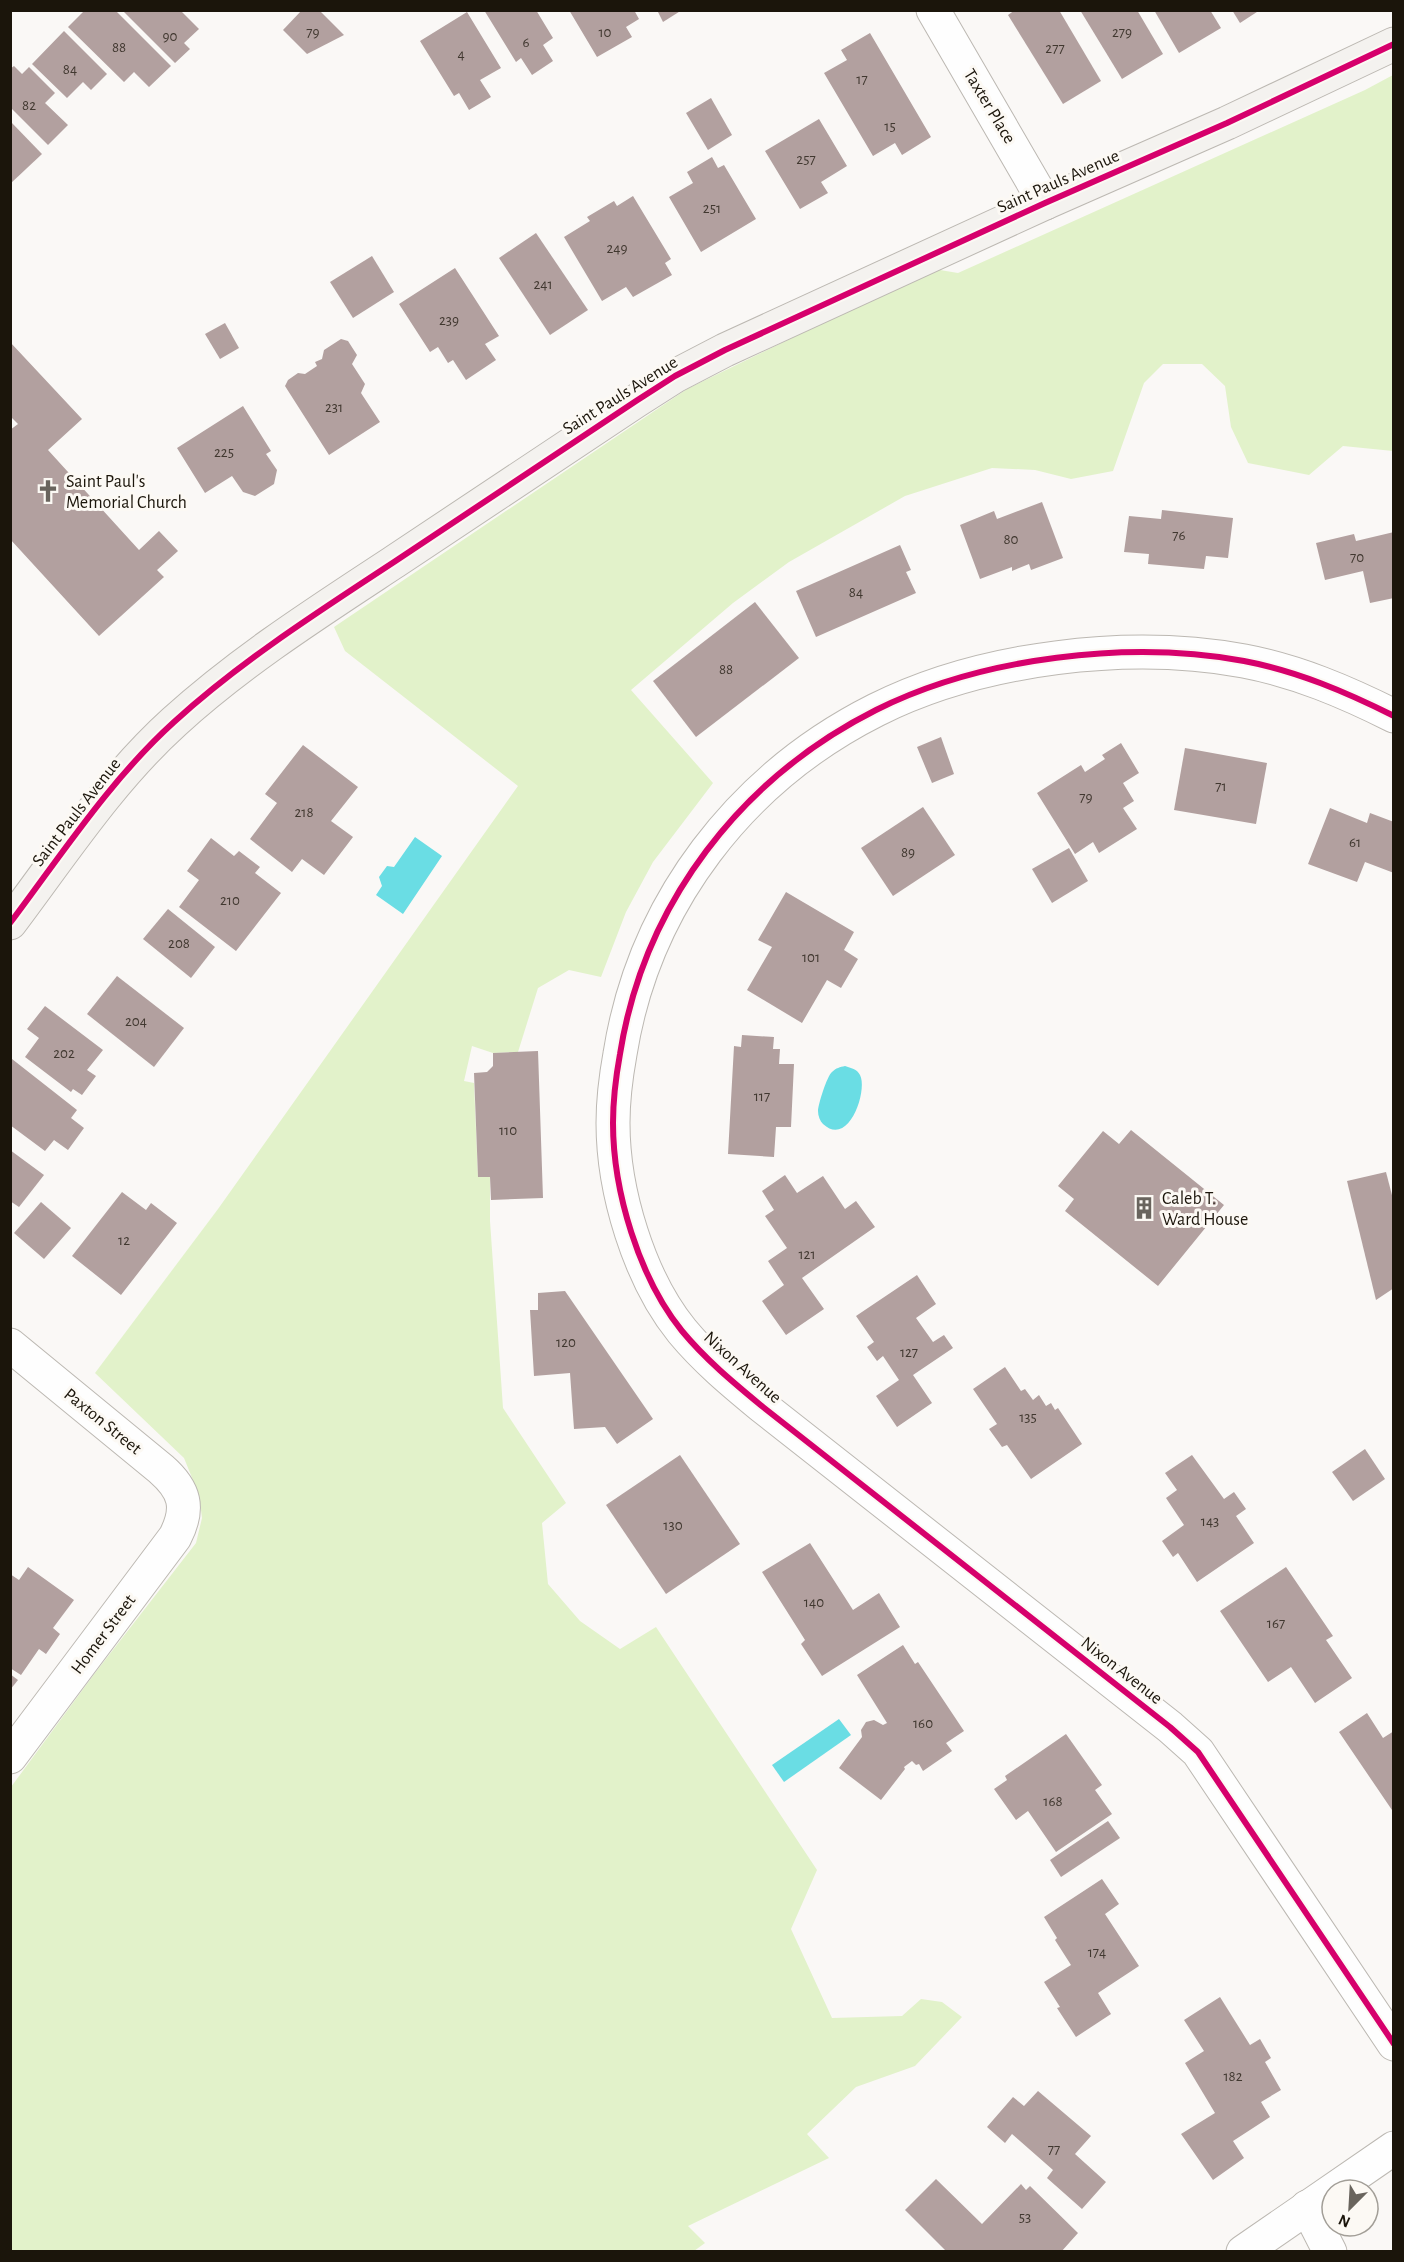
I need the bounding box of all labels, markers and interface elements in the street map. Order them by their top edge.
house number: 79 [306,25,320,40]
house number: 10 [598,25,612,40]
house number: 279 [1112,25,1132,40]
house number: 90 [163,29,178,44]
house number: 6 [522,35,530,50]
house number: 88 [112,40,126,55]
house number: 277 [1045,41,1065,56]
house number: 4 [457,47,465,62]
house number: 84 [63,62,77,77]
street label: Taxter Place [960,66,1018,147]
house number: 17 [856,72,868,87]
house number: 82 [22,98,36,113]
house number: 15 [884,119,896,134]
street label: Saint Pauls Avenue [995,147,1122,217]
house number: 257 [796,152,816,167]
house number: 251 [703,201,721,216]
house number: 249 [606,241,628,256]
house number: 241 [533,277,553,292]
house number: 239 [439,313,459,328]
street label: Saint Pauls Avenue [560,353,681,438]
house number: 231 [325,400,343,415]
house number: 225 [214,445,234,460]
place label: Saint Paul's Memorial Church [66,473,187,512]
church icon: Saint Paul's Memorial Church [35,478,61,504]
house number: 76 [1172,528,1186,543]
house number: 80 [1003,532,1019,547]
house number: 70 [1350,550,1364,565]
house number: 84 [849,585,863,600]
house number: 88 [719,662,733,677]
street label: Saint Pauls Avenue [29,755,124,870]
house number: 71 [1215,779,1227,794]
house number: 79 [1079,790,1093,805]
house number: 218 [294,805,314,820]
house number: 61 [1349,835,1361,850]
house number: 89 [901,845,915,860]
house number: 210 [220,893,240,908]
house number: 208 [168,936,190,951]
house number: 101 [802,950,820,965]
house number: 204 [125,1014,147,1029]
house number: 202 [53,1046,75,1061]
house number: 117 [754,1089,770,1104]
house number: 110 [499,1123,517,1138]
place label: Caleb T. Ward House [1162,1190,1248,1229]
building icon: Caleb T. Ward House [1131,1195,1157,1221]
house number: 12 [118,1233,130,1248]
house number: 121 [798,1247,816,1262]
street label: Nixon Avenue [700,1328,785,1407]
house number: 120 [556,1335,576,1350]
house number: 127 [900,1345,918,1360]
street label: Paxton Street [60,1385,145,1458]
house number: 135 [1019,1410,1037,1425]
house number: 143 [1201,1514,1219,1529]
house number: 130 [663,1518,683,1533]
street label: Homer Street [68,1591,140,1678]
house number: 140 [804,1595,824,1610]
house number: 167 [1267,1616,1285,1631]
street label: Nixon Avenue [1077,1634,1165,1708]
house number: 160 [913,1716,933,1731]
house number: 168 [1043,1794,1063,1809]
house number: 174 [1088,1945,1106,1960]
house number: 182 [1223,2069,1243,2084]
house number: 77 [1048,2142,1060,2157]
north arrow [1320,2178,1380,2238]
house number: 53 [1019,2210,1031,2225]
text: N [1336,2211,1353,2230]

